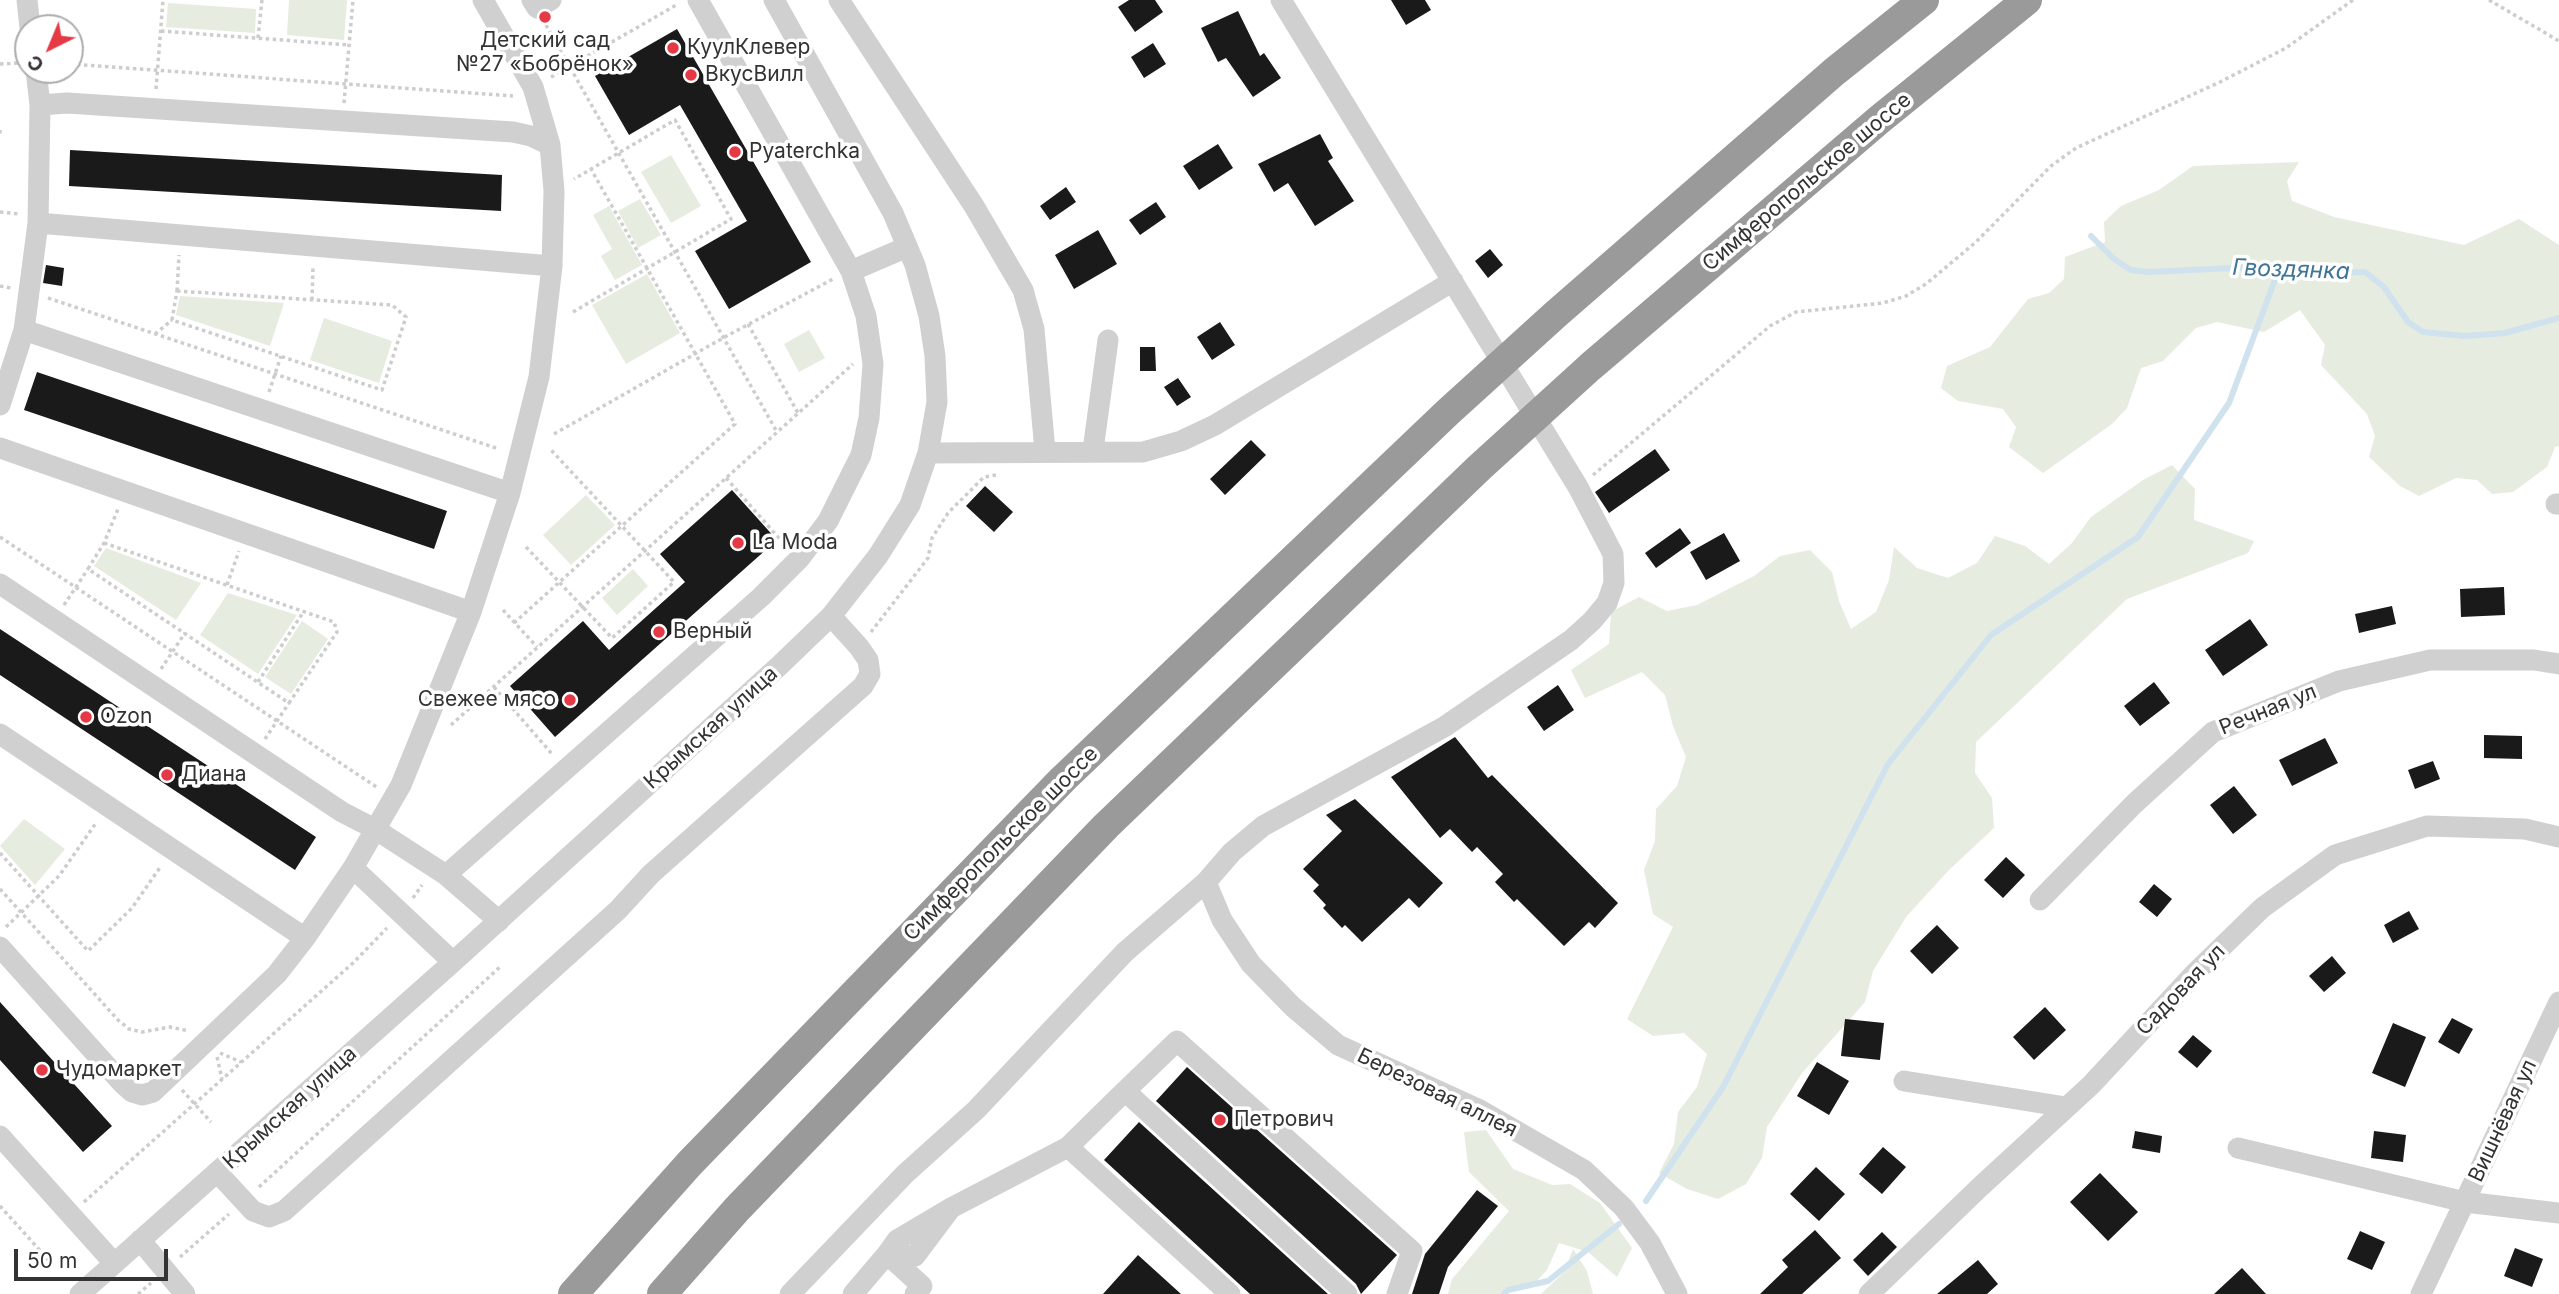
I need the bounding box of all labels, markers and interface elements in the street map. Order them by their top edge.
marker: Детский сад №27 «Бобрёнок» [537,9,553,25]
north arrow [14,14,84,84]
place label: Детский сад №27 «Бобрёнок» [456,28,634,78]
place label: КуулКлевер [687,35,810,61]
marker: КуулКлевер [665,40,681,56]
text: С [23,50,49,76]
place label: ВкусВилл [705,62,804,88]
marker: ВкусВилл [683,67,699,83]
street label: Симферопольское шоссе [1698,87,1916,277]
place label: Pyaterchka [749,139,860,165]
marker: Pyaterchka [727,144,743,160]
water label: Гвоздянка [2232,254,2350,286]
place label: La Moda [752,530,838,556]
marker: La Moda [730,535,746,551]
place label: Верный [673,619,752,645]
marker: Верный [651,624,667,640]
street label: Крымская улица [639,661,783,795]
street label: Речная ул [2216,679,2320,741]
place label: Свежее мясо [418,687,556,713]
marker: Свежее мясо [562,692,578,708]
place label: Ozon [100,704,152,730]
marker: Ozon [78,709,94,725]
street label: Симферопольское шоссе [899,742,1103,946]
place label: Диана [181,762,247,788]
marker: Диана [159,767,175,783]
street label: Садовая ул [2131,939,2231,1041]
street label: Крымская улица [218,1041,362,1175]
street label: Березовая аллея [1353,1043,1521,1143]
street label: Вишнёвая ул [2464,1056,2542,1186]
place label: Чудомаркет [56,1057,181,1083]
marker: Чудомаркет [34,1062,50,1078]
place label: Петрович [1234,1107,1334,1133]
marker: Петрович [1212,1112,1228,1128]
scale bar [18,1234,172,1278]
text: 50 m [27,1248,77,1273]

